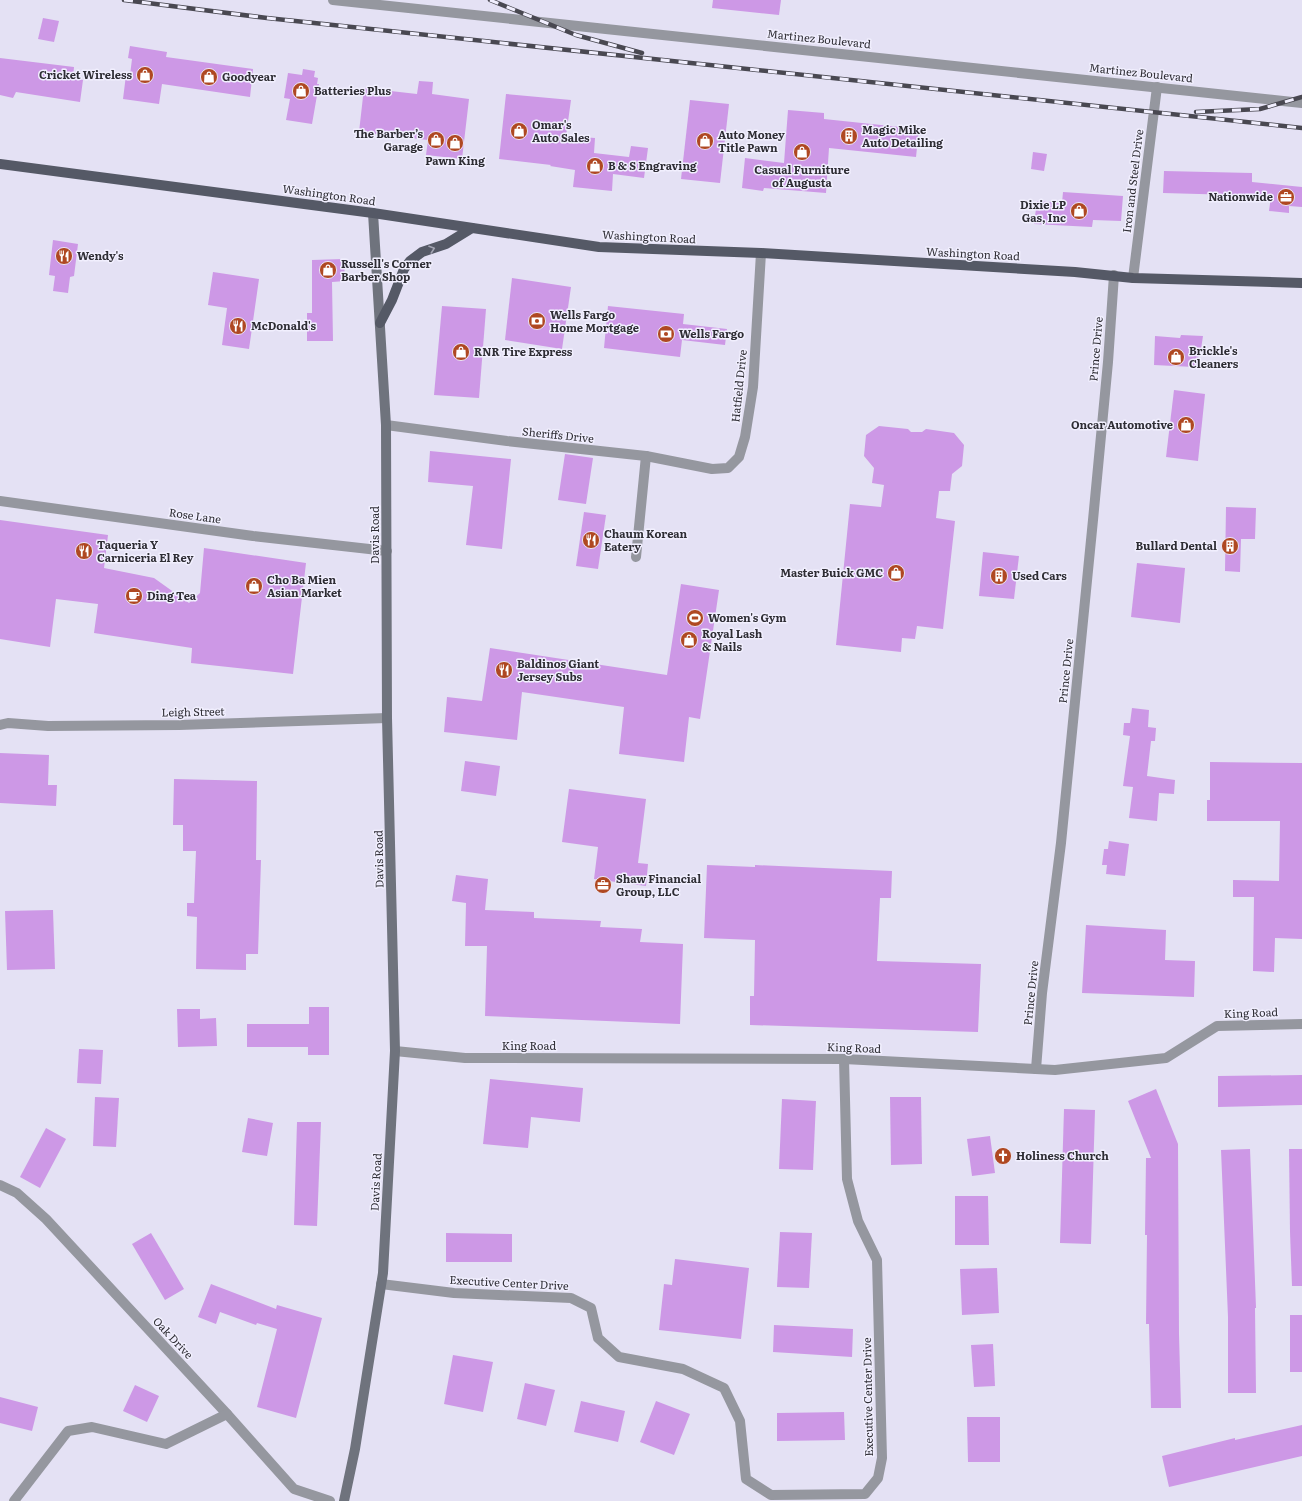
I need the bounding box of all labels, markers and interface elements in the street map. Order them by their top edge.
street label: Martinez Boulevard [767,25,872,51]
street label: Martinez Boulevard [1089,59,1194,85]
shop icon: Cricket Wireless [135,65,155,85]
place label: Cricket Wireless [39,66,132,82]
shop icon: Goodyear [199,67,219,87]
place label: Goodyear [222,68,276,84]
shop icon: Batteries Plus [291,81,311,101]
place label: Batteries Plus [314,82,391,98]
place label: Omar's Auto Sales [532,116,590,145]
shop icon: Omar's Auto Sales [509,121,529,141]
place label: Magic Mike Auto Detailing [862,121,943,150]
place label: The Barber’s Garage [354,125,424,154]
place label: Auto Money Title Pawn [718,126,785,155]
building icon: Magic Mike Auto Detailing [839,126,859,146]
street label: Iron and Steel Drive [1118,128,1146,234]
shop icon: The Barber’s Garage [426,130,446,150]
shop icon: Auto Money Title Pawn [695,131,715,151]
shop icon: Pawn King [445,133,465,153]
shop icon: Casual Furniture of Augusta [792,142,812,162]
place label: Pawn King [425,152,485,168]
shop icon: B & S Engraving [585,156,605,176]
place label: B & S Engraving [608,157,697,173]
place label: Casual Furniture of Augusta [754,161,850,190]
street label: Washington Road [282,180,377,209]
office icon: Nationwide [1276,187,1296,207]
place label: Nationwide [1208,188,1273,204]
place label: Dixie LP Gas, Inc [1020,196,1066,225]
shop icon: Dixie LP Gas, Inc [1069,201,1089,221]
street label: Washington Road [602,226,697,246]
street label: Washington Road [926,243,1021,263]
one-way arrow [428,245,435,254]
restaurant icon: Wendy's [54,246,74,266]
place label: Wendy's [77,247,124,263]
place label: Russell's Corner Barber Shop [341,255,432,284]
shop icon: Russell's Corner Barber Shop [318,260,338,280]
place label: Wells Fargo Home Mortgage [550,306,639,335]
bank icon: Wells Fargo Home Mortgage [527,311,547,331]
restaurant icon: McDonald's [228,316,248,336]
street label: Prince Drive [1084,316,1106,382]
place label: McDonald's [251,317,317,333]
bank icon: Wells Fargo [656,324,676,344]
place label: Wells Fargo [679,325,744,341]
shop icon: RNR Tire Express [451,342,471,362]
place label: Brickle's Cleaners [1189,342,1239,371]
place label: RNR Tire Express [474,343,573,359]
shop icon: Brickle's Cleaners [1166,347,1186,367]
street label: Hatfield Drive [726,348,750,423]
shop icon: Oncar Automotive [1176,415,1196,435]
place label: Oncar Automotive [1071,416,1173,432]
street label: Sheriffs Drive [521,422,595,446]
street label: Rose Lane [168,503,223,527]
street label: Davis Road [366,506,382,564]
place label: Chaum Korean Eatery [604,525,688,554]
restaurant icon: Chaum Korean Eatery [581,530,601,550]
place label: Taqueria Y Carniceria El Rey [97,536,194,565]
building icon: Bullard Dental [1220,536,1240,556]
place label: Bullard Dental [1136,537,1217,553]
restaurant icon: Taqueria Y Carniceria El Rey [74,541,94,561]
shop icon: Master Buick GMC [886,563,906,583]
place label: Master Buick GMC [780,564,883,580]
building icon: Used Cars [989,566,1009,586]
place label: Used Cars [1012,567,1067,583]
place label: Cho Ba Mien Asian Market [267,571,342,600]
shop icon: Cho Ba Mien Asian Market [244,576,264,596]
cafe icon: Ding Tea [124,586,144,606]
place label: Ding Tea [147,587,197,603]
sports icon: Women's Gym [685,608,705,628]
place label: Women's Gym [708,609,786,625]
place label: Royal Lash & Nails [702,625,763,654]
shop icon: Royal Lash & Nails [679,630,699,650]
street label: Prince Drive [1054,637,1076,704]
place label: Baldinos Giant Jersey Subs [517,655,599,684]
restaurant icon: Baldinos Giant Jersey Subs [494,660,514,680]
street label: Leigh Street [161,702,225,720]
street label: Davis Road [369,830,387,888]
place label: Shaw Financial Group, LLC [616,870,701,899]
office icon: Shaw Financial Group, LLC [593,875,613,895]
street label: Prince Drive [1019,959,1041,1026]
street label: King Road [1224,1003,1279,1021]
street label: King Road [502,1037,556,1053]
street label: King Road [827,1038,882,1056]
church icon: Holiness Church [993,1146,1013,1166]
place label: Holiness Church [1016,1147,1109,1163]
street label: Davis Road [365,1152,385,1211]
street label: Executive Center Drive [449,1271,569,1293]
street label: Oak Drive [150,1313,198,1362]
street label: Executive Center Drive [858,1337,876,1457]

